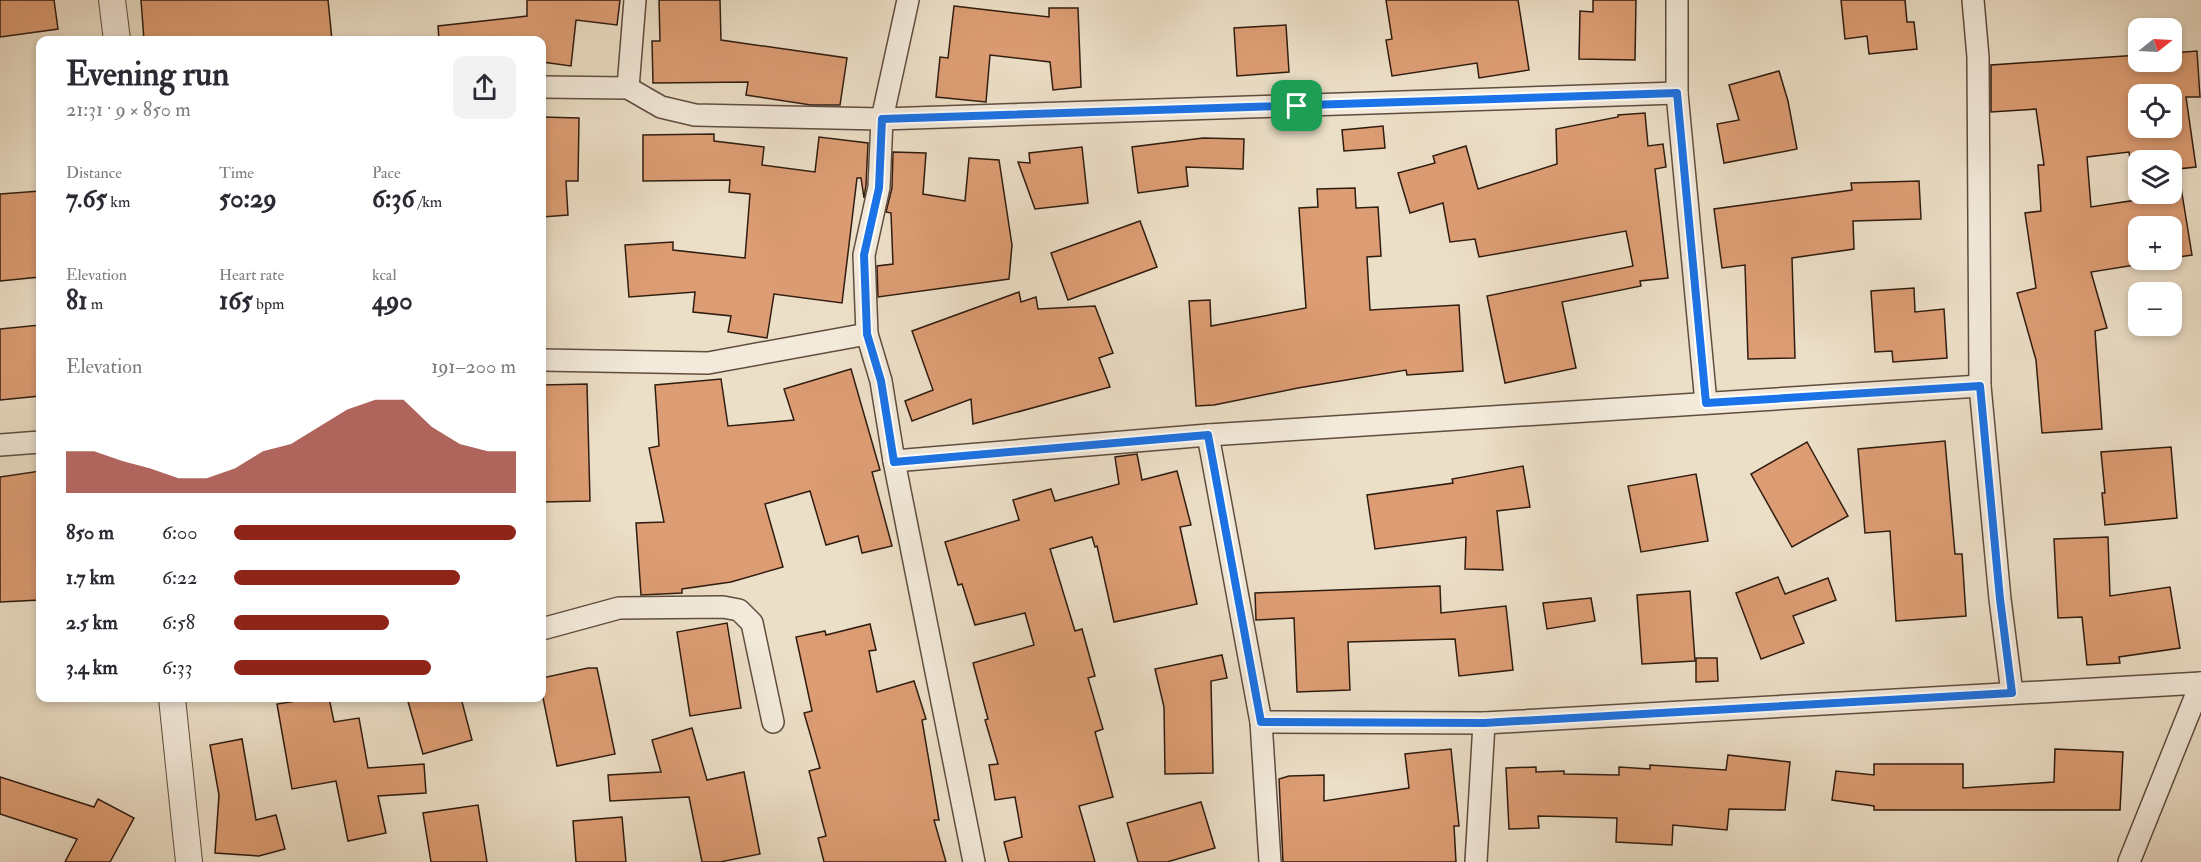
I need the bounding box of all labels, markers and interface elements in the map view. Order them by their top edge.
north arrow [2128,18,2182,72]
map controls [2128,18,2182,336]
text: Evening run [66,54,229,95]
button: share [453,56,516,119]
pin [1271,80,1322,131]
button: locate [2128,84,2182,138]
icon: arrive [1280,89,1313,122]
text: 21:31 · 9 × 850 m [66,97,191,122]
button: layers [2128,150,2182,204]
text: Distance [66,163,122,183]
text: Time [219,163,254,183]
text: Pace [372,163,401,183]
text: 7.65 [66,183,107,215]
text: 50:29 [219,183,276,215]
text: 6:36 [372,183,415,215]
text: km [107,192,130,212]
text: /km [415,192,442,212]
button: + [2128,216,2182,270]
text: Elevation [66,265,127,285]
text: Heart rate [219,265,284,285]
text: kcal [372,265,397,285]
button: − [2128,282,2182,336]
text: 81 [66,285,87,317]
text: 165 [219,285,253,317]
text: 490 [372,285,413,317]
text: m [87,294,103,314]
text: bpm [253,294,284,314]
text: Elevation [66,354,142,379]
text: 191–200 m [431,354,516,379]
text: 850 m [66,520,114,545]
text: 6:00 [162,520,198,545]
text: 1.7 km [66,565,115,590]
text: 6:22 [162,565,197,590]
text: 2.5 km [66,610,118,635]
text: 6:58 [162,610,195,635]
text: 3.4 km [66,655,118,680]
text: 6:33 [162,655,192,680]

